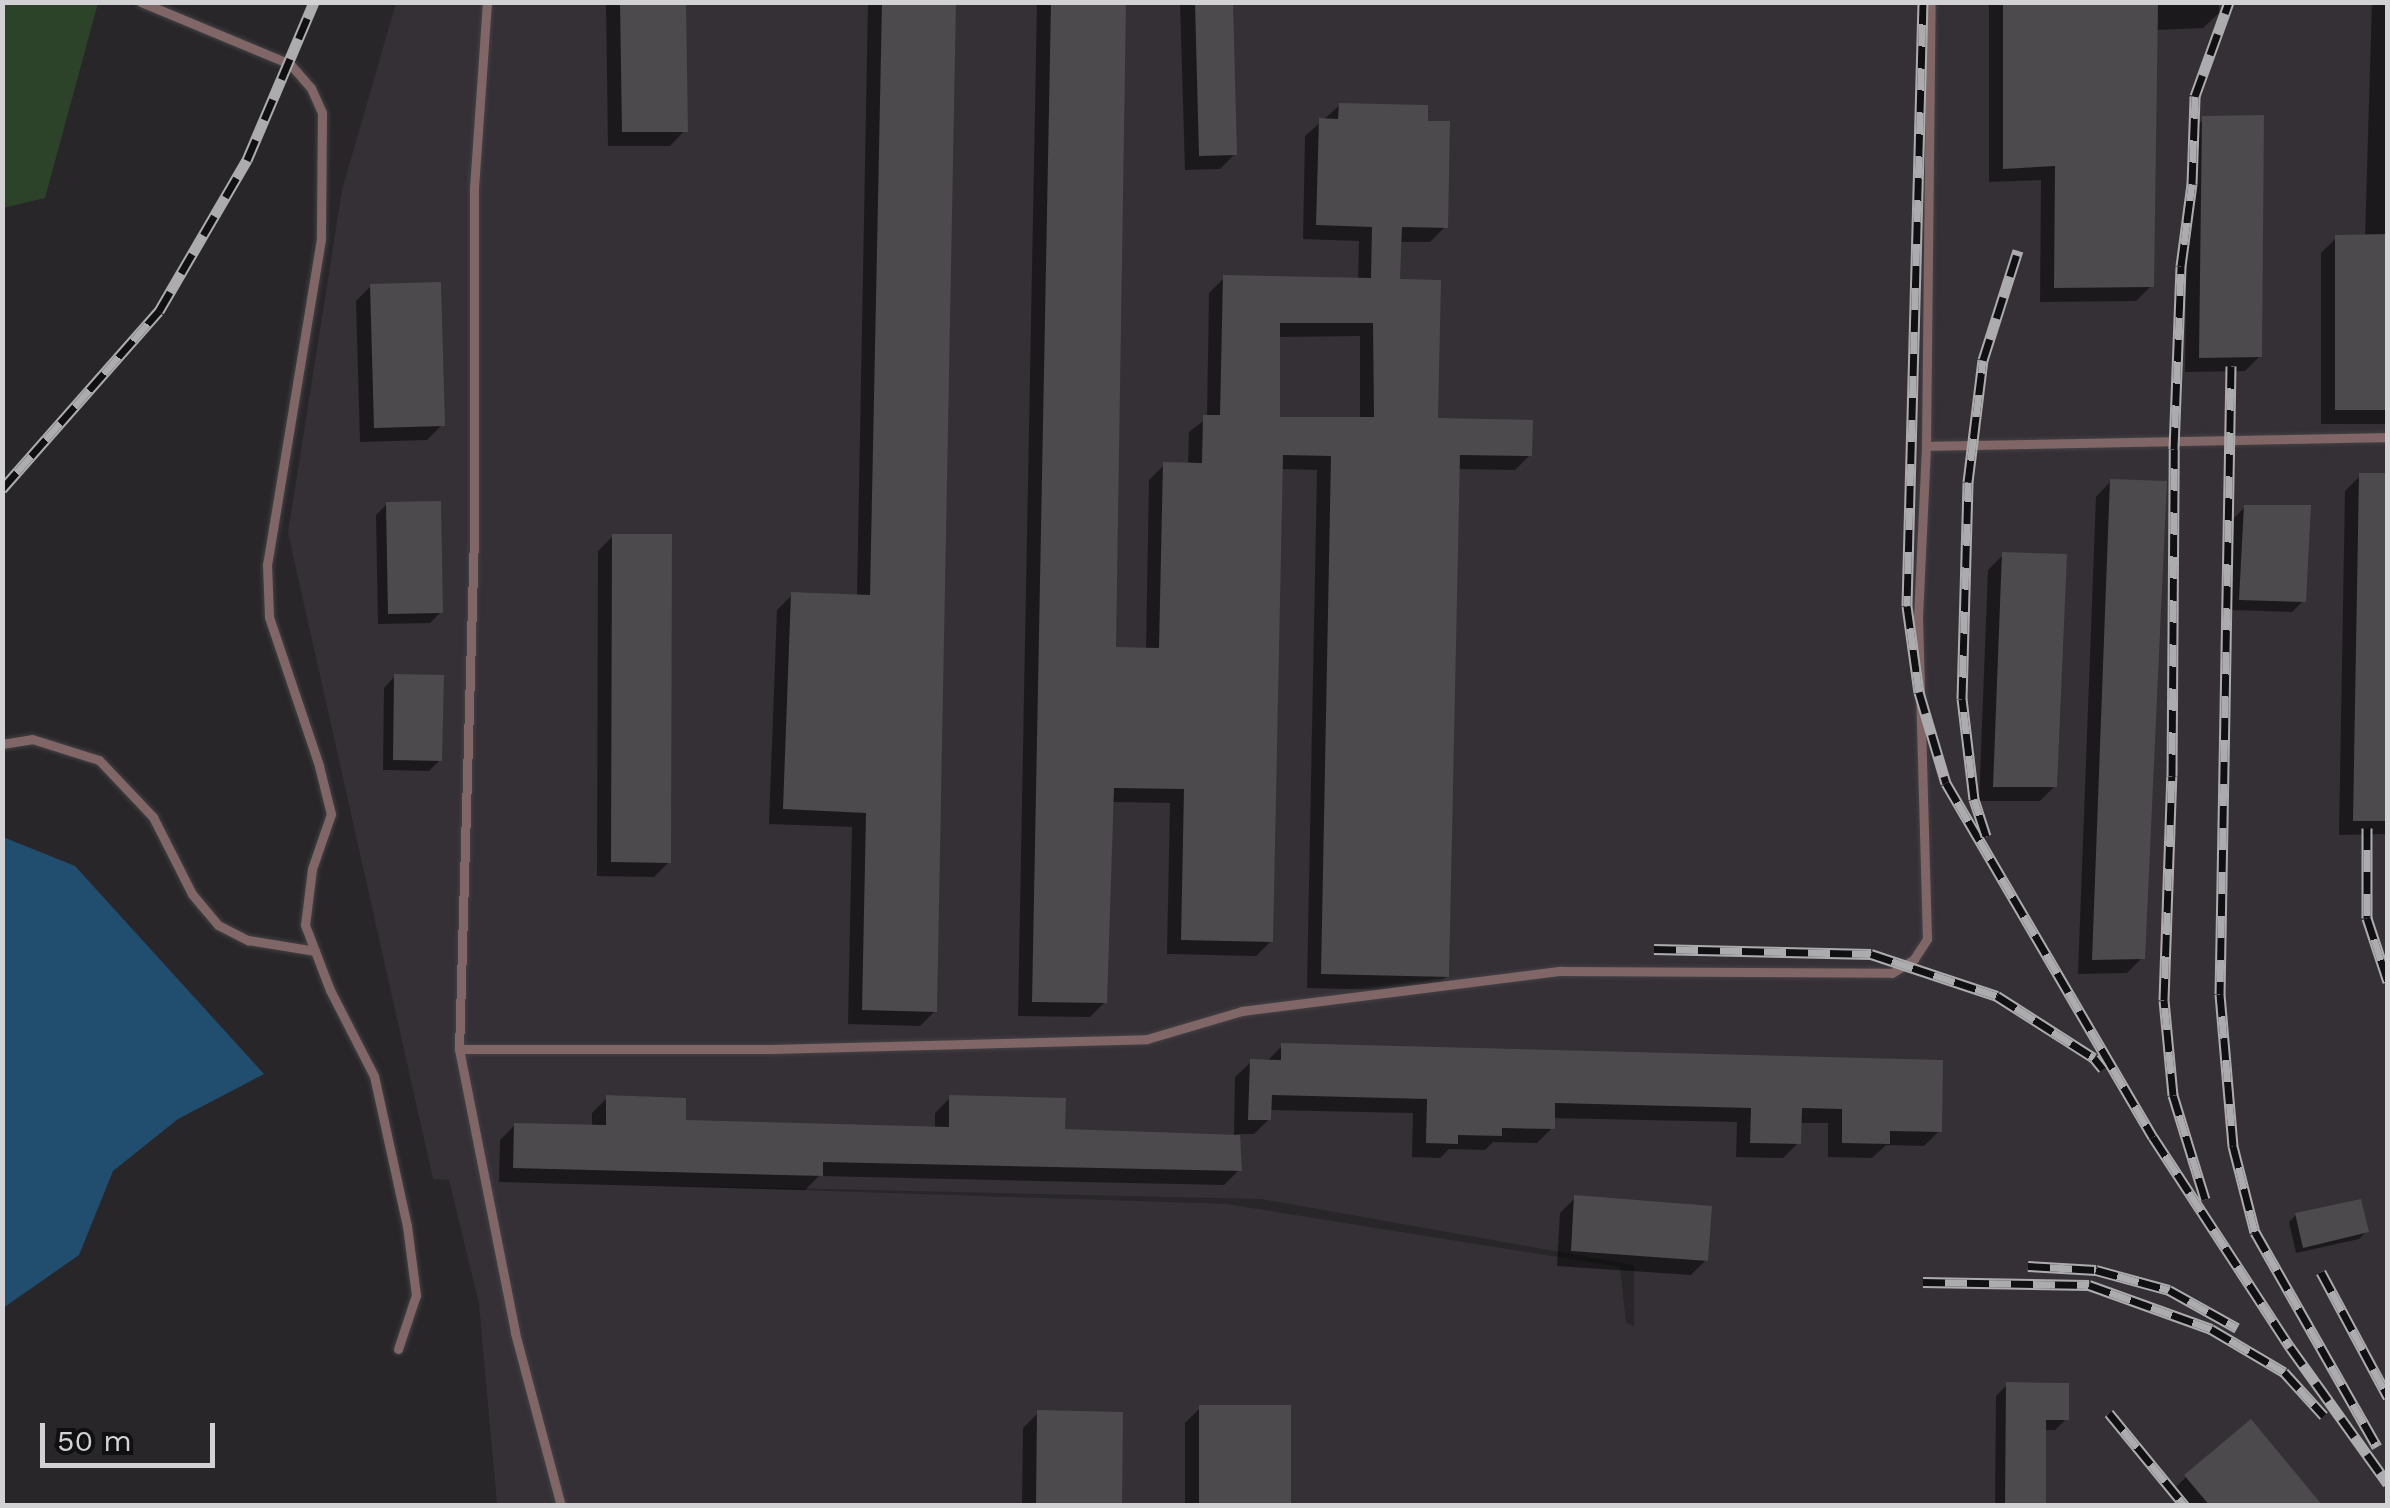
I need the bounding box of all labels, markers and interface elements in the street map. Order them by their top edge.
scale bar [45,1403,220,1465]
text: 50 m [57,1423,132,1458]

